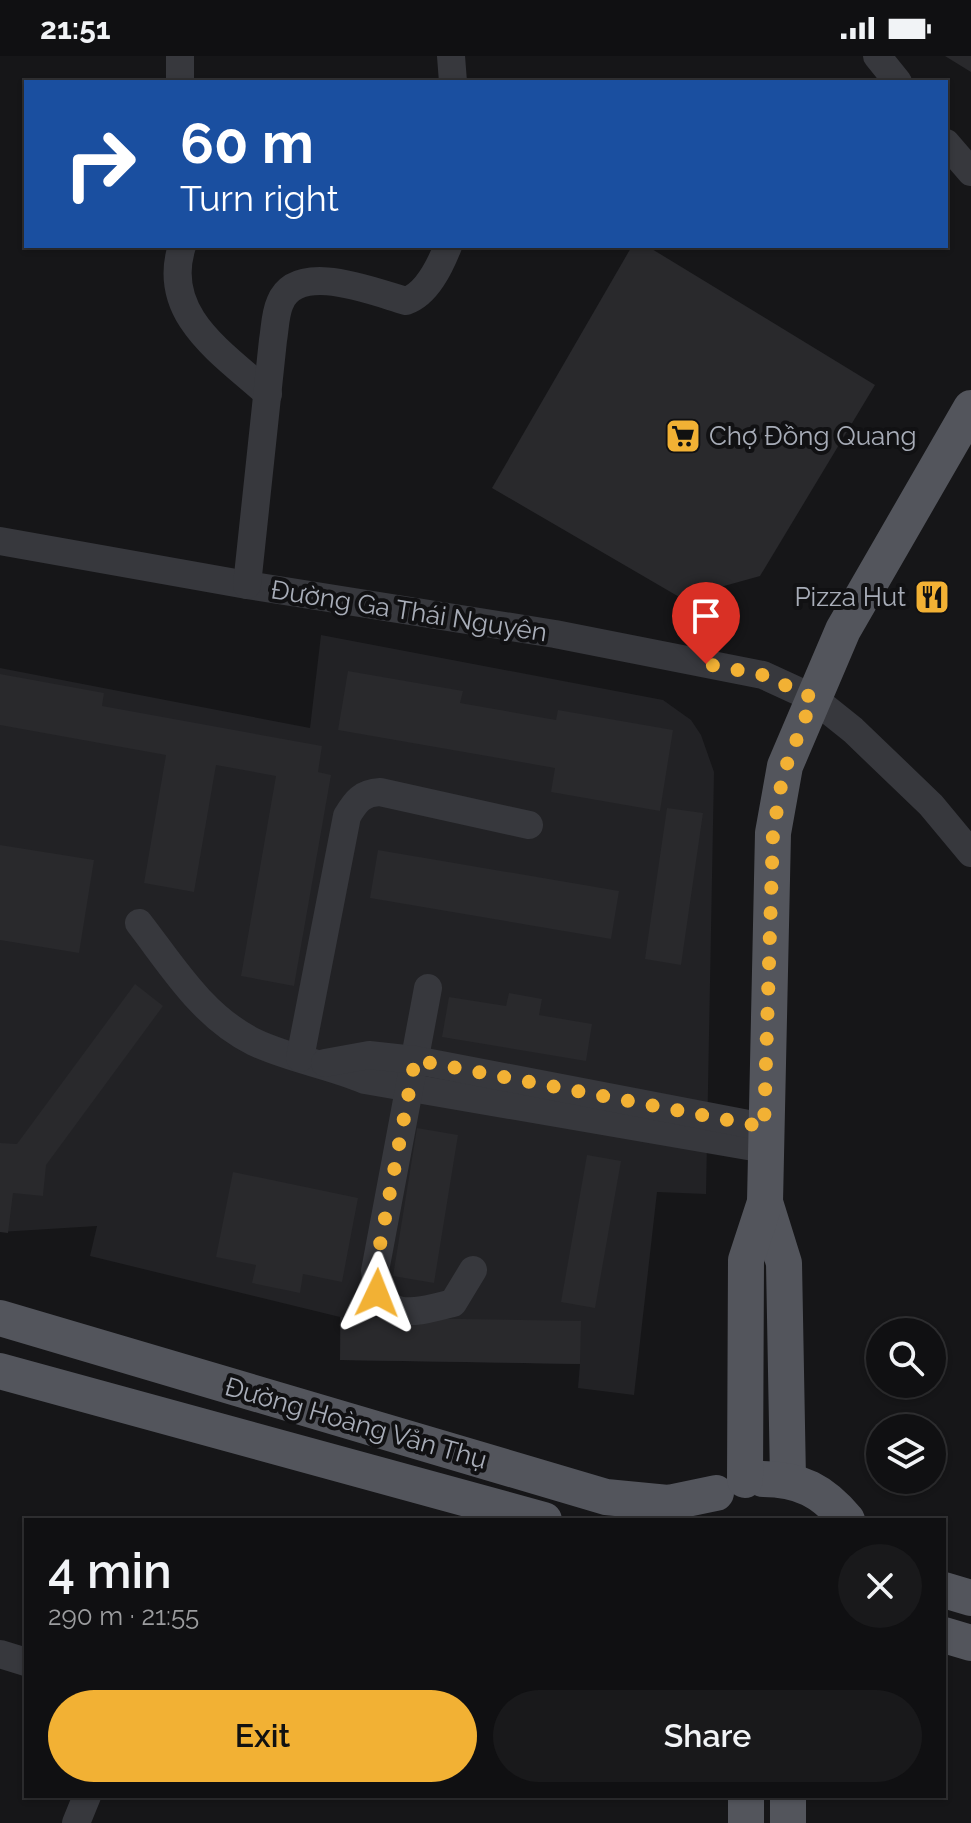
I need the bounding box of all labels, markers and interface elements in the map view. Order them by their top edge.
text: 21:51 [40,11,111,46]
text: 60 m [180,110,314,176]
icon: right [48,112,152,216]
text: Turn right [180,177,339,219]
supermarket icon: Chợ Đồng Quang [664,417,702,455]
place label: Chợ Đồng Quang [709,421,916,451]
street label: Đường Ga Thái Nguyên [269,574,549,648]
restaurant icon: Pizza Hut [913,578,951,616]
pin [672,582,740,664]
place label: Pizza Hut [794,582,906,612]
icon: arrive [684,594,728,638]
position arrow [335,1251,419,1335]
map controls [866,1318,946,1494]
button: search [866,1318,946,1398]
street label: Đường Hoàng Văn Thụ [222,1371,490,1475]
button: layers [866,1414,946,1494]
text: 4 min [48,1543,172,1599]
button: close [838,1544,922,1628]
text: 290 m · 21:55 [48,1601,199,1631]
button: Exit [48,1690,477,1782]
button: Share [493,1690,922,1782]

